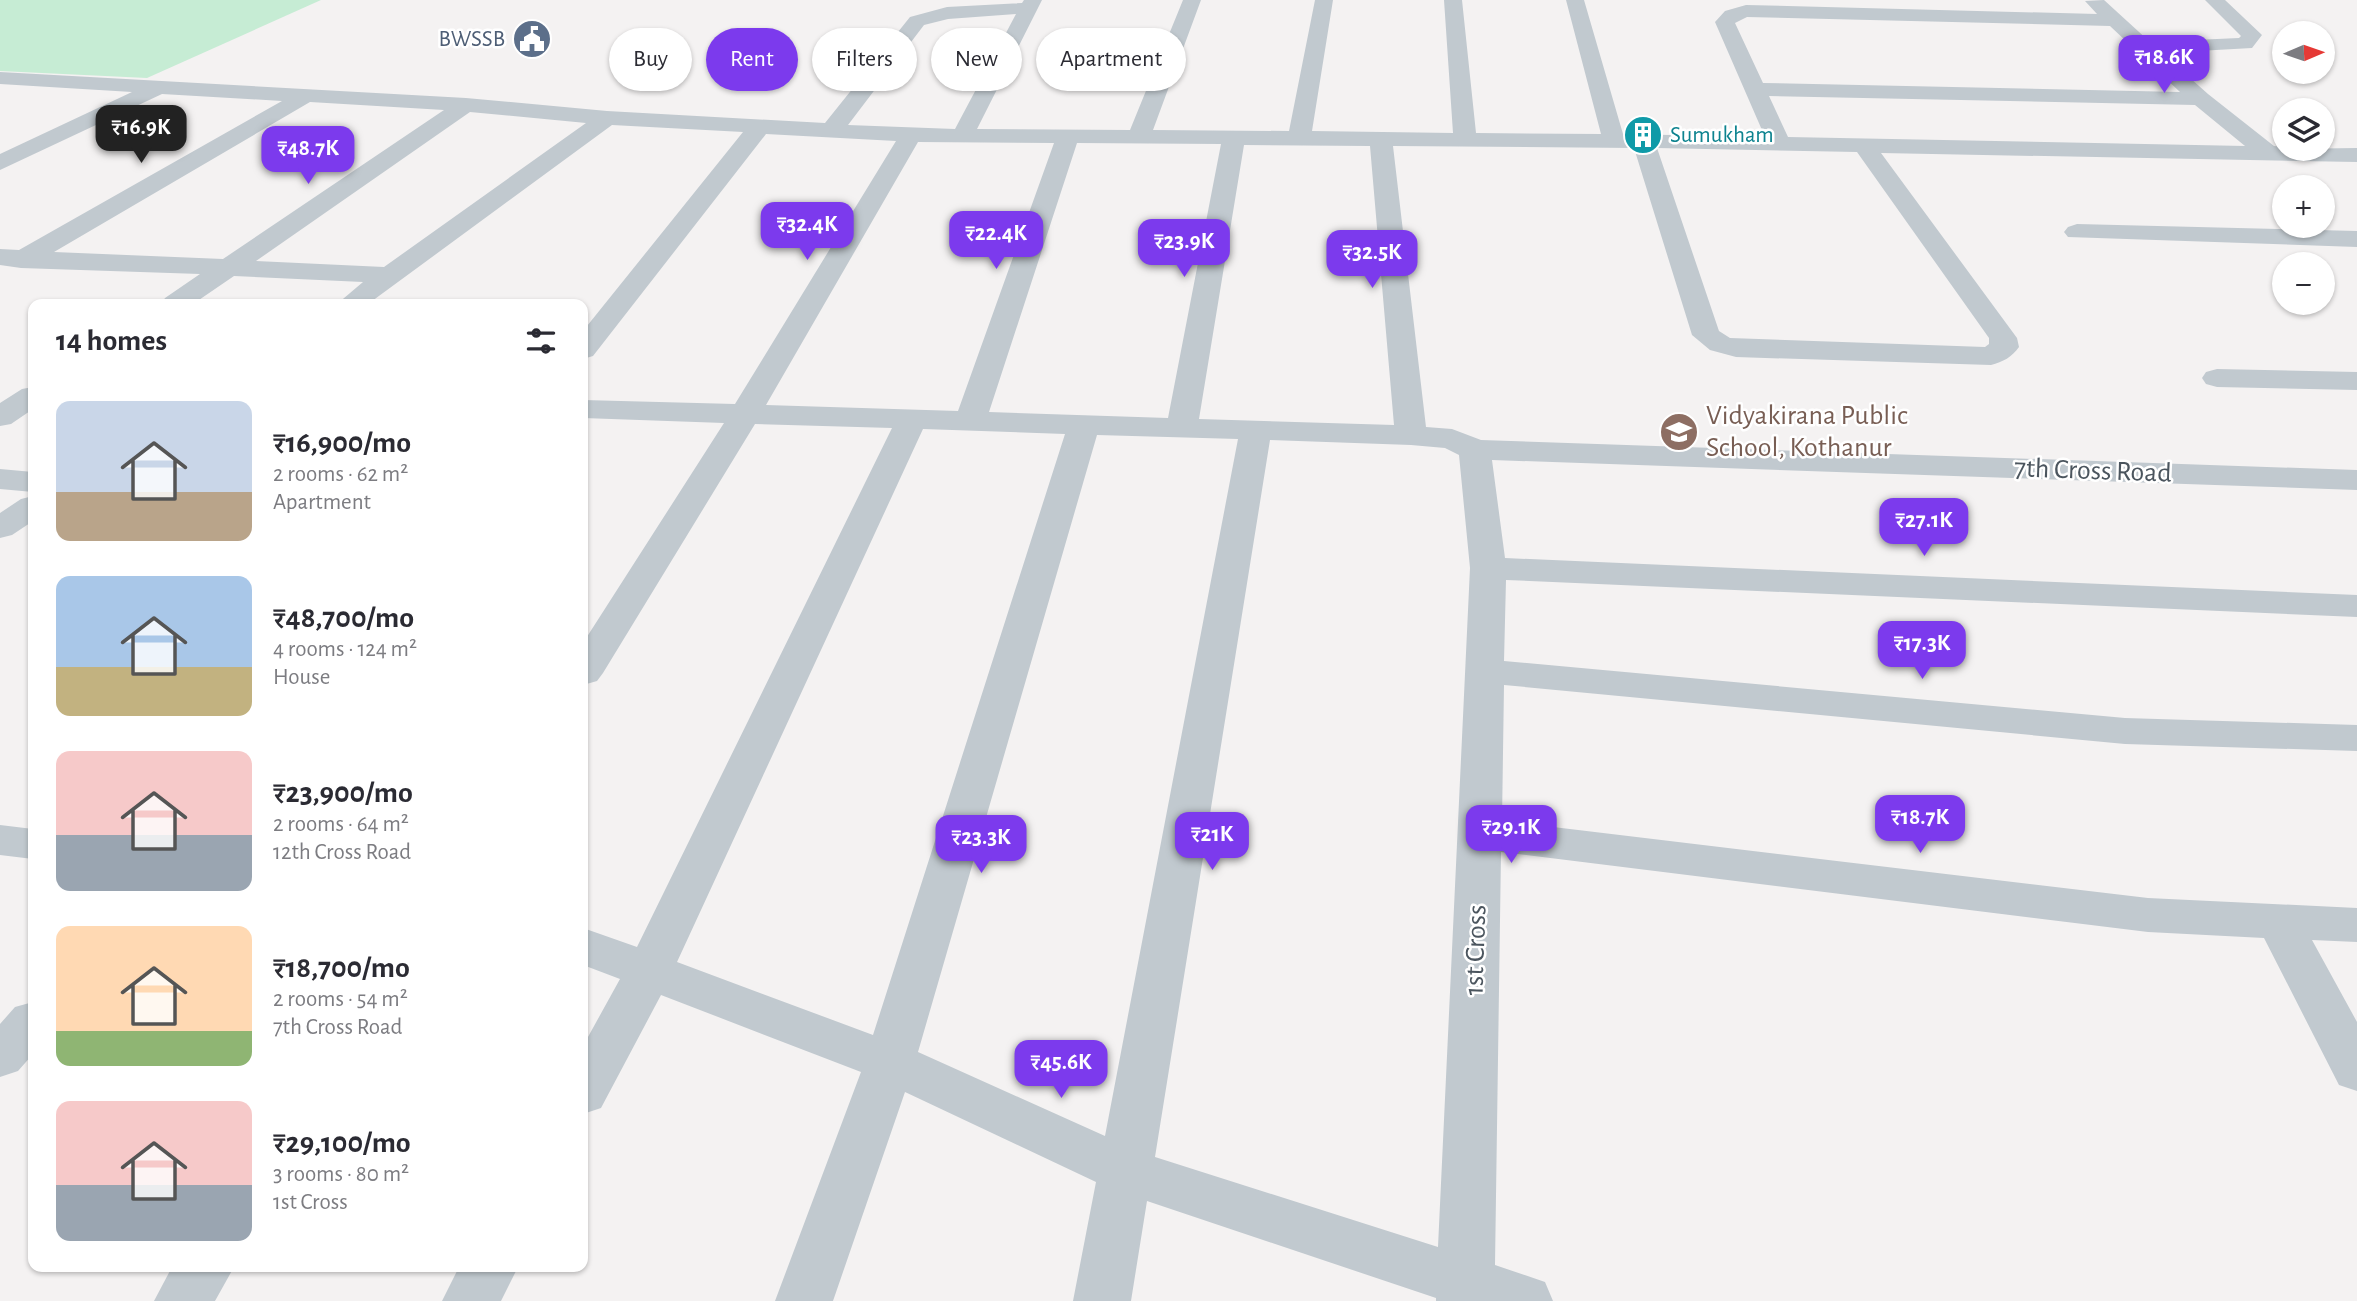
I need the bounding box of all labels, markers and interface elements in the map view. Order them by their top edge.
public building icon: BWSSB [511,18,553,60]
north arrow [2272,21,2334,84]
map controls [2272,21,2335,315]
place label: BWSSB [438,28,505,51]
chip: Buy [609,28,692,91]
chip: Rent [706,28,798,91]
chip: Filters [812,28,917,91]
chip: New [931,28,1022,91]
chip: Apartment [1036,28,1186,91]
pin: ₹18.6K [2107,36,2221,95]
text: ₹18.6K [2134,46,2194,69]
button: layers [2272,98,2335,161]
pin: ₹16.9K [84,106,198,165]
building icon: Sumukham [1622,114,1664,156]
text: ₹16.9K [112,116,170,139]
place label: Sumukham [1670,124,1774,147]
pin: ₹48.7K [251,127,365,186]
text: ₹48.7K [277,137,339,160]
button: + [2272,175,2335,238]
pin: ₹32.4K [750,202,864,262]
pin: ₹22.4K [939,212,1053,271]
text: ₹32.4K [777,213,837,236]
pin: ₹23.9K [1127,219,1241,279]
text: ₹22.4K [965,222,1027,245]
text: ₹23.9K [1154,230,1214,253]
pin: ₹32.5K [1315,230,1429,290]
text: ₹32.5K [1342,241,1402,264]
button: − [2272,252,2335,315]
icon: filters [522,322,560,360]
text: 14 homes [56,326,167,356]
place label: Vidyakirana Public School, Kothanur [1706,402,1908,462]
school or university icon: Vidyakirana Public School, Kothanur [1658,411,1700,453]
text: ₹16,900/mo [273,428,411,458]
icon: home [112,429,196,513]
street label: 7th Cross Road [2014,454,2172,488]
text: 2 rooms · 62 m² [273,463,408,486]
text: Apartment [273,491,371,514]
pin: ₹27.1K [1867,498,1981,558]
text: ₹27.1K [1895,509,1953,532]
text: ₹48,700/mo [273,603,414,633]
icon: home [112,604,196,688]
pin: ₹17.3K [1865,622,1979,681]
text: ₹17.3K [1894,632,1950,655]
text: 4 rooms · 124 m² [273,638,417,661]
text: House [273,666,330,689]
text: ₹23,900/mo [273,778,413,808]
icon: home [112,779,196,863]
pin: ₹18.7K [1863,796,1977,855]
pin: ₹29.1K [1454,806,1568,865]
text: ₹18.7K [1891,806,1949,829]
pin: ₹21K [1171,812,1253,872]
text: 2 rooms · 64 m² [273,813,409,836]
pin: ₹23.3K [924,816,1038,875]
text: ₹29.1K [1482,816,1540,839]
text: ₹21K [1191,823,1233,846]
text: ₹23.3K [952,826,1011,849]
text: 12th Cross Road [273,841,411,864]
street label: 1st Cross [1460,904,1492,996]
text: ₹18,700/mo [273,953,410,983]
icon: home [112,954,196,1038]
text: 2 rooms · 54 m² [273,988,408,1011]
text: 7th Cross Road [273,1016,402,1039]
pin: ₹45.6K [1004,1040,1118,1100]
text: ₹45.6K [1031,1051,1091,1074]
text: ₹29,100/mo [273,1128,411,1158]
icon: home [112,1129,196,1213]
text: 3 rooms · 80 m² [273,1163,409,1186]
text: 1st Cross [273,1191,348,1214]

